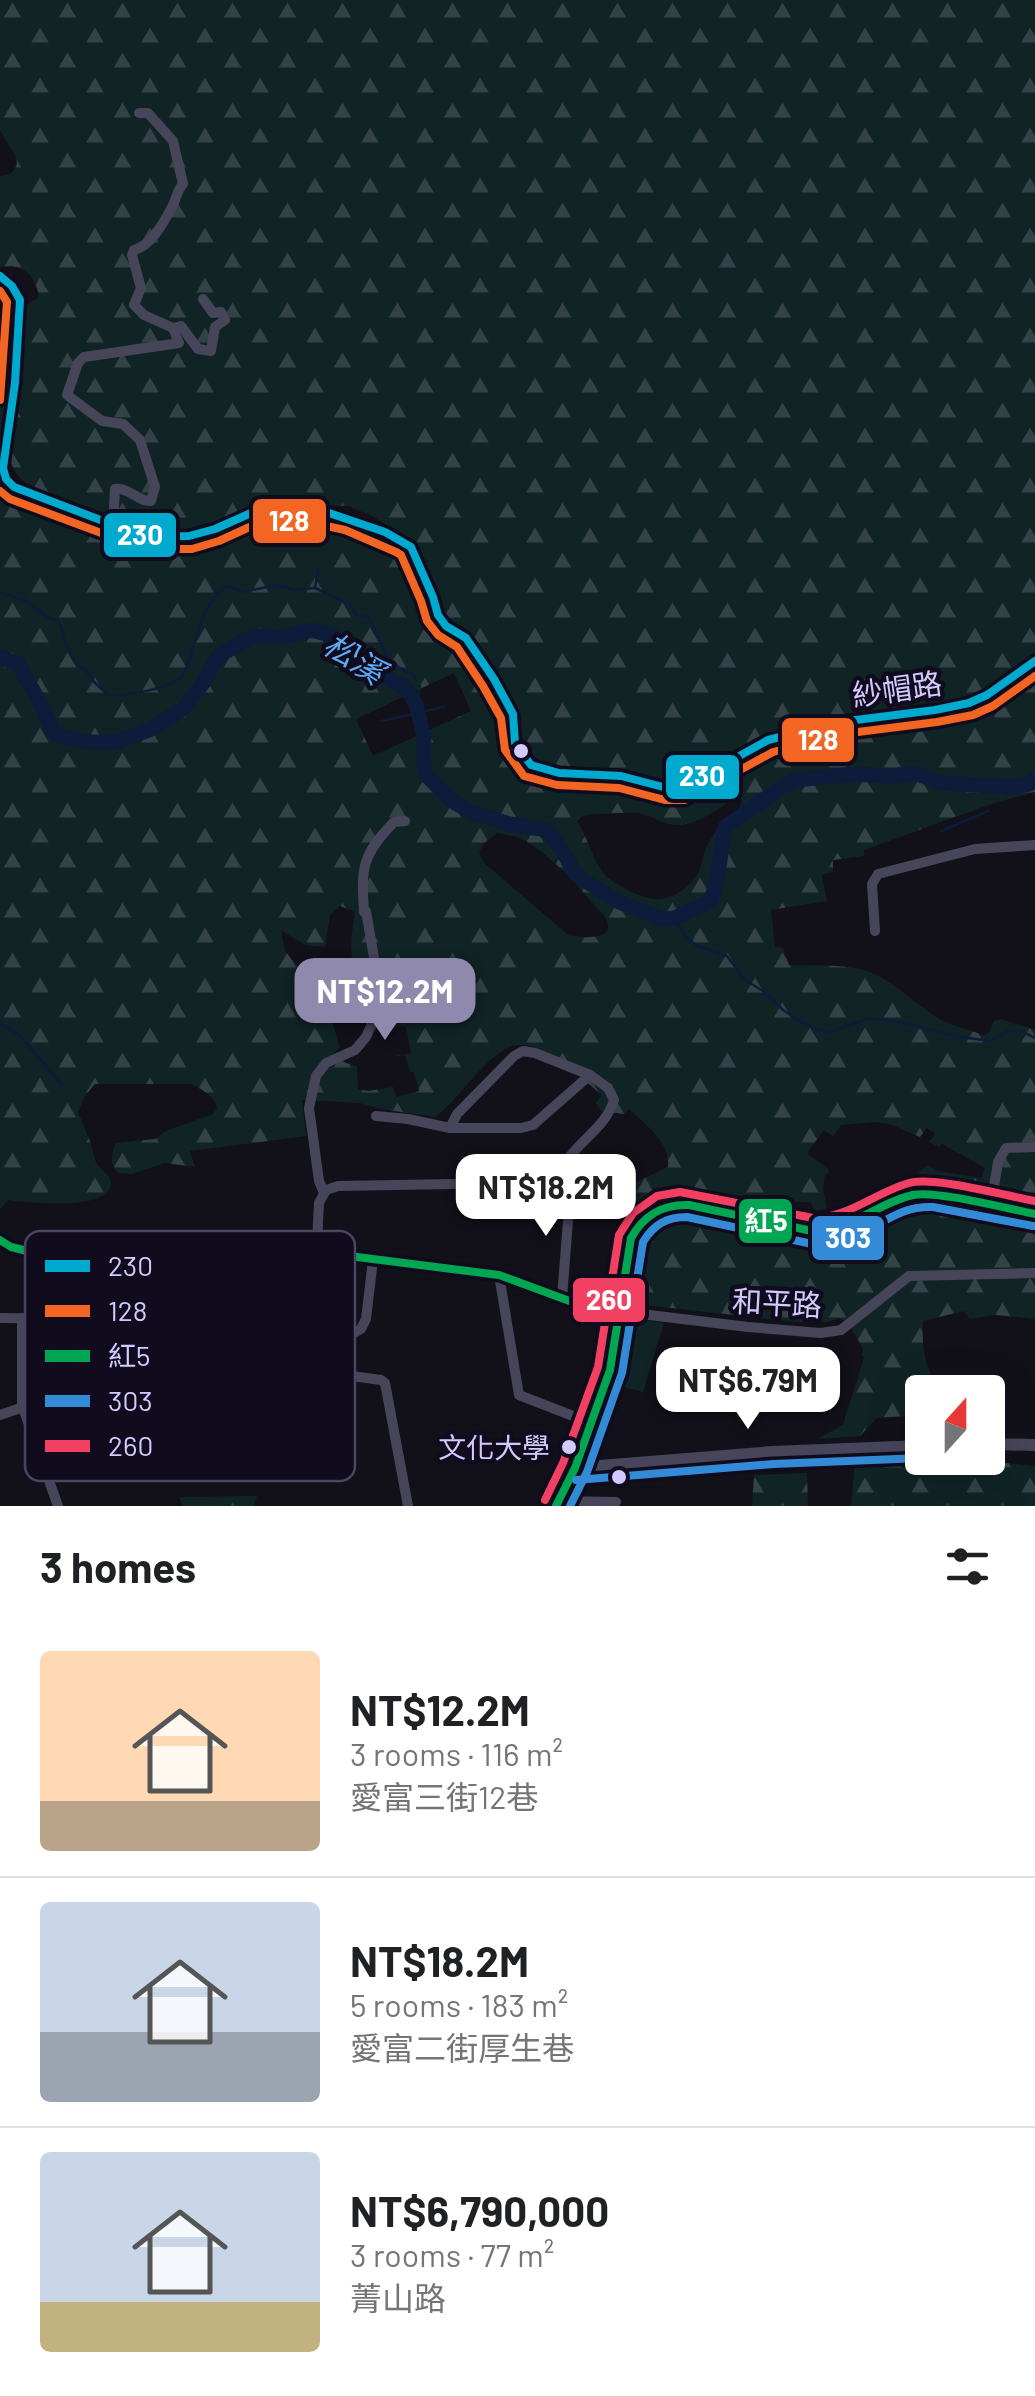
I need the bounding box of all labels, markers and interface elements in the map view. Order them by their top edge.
line badge: 128 [251,497,328,545]
text: 128 [269,503,309,537]
line badge: 230 [102,511,178,559]
text: 230 [117,517,163,551]
water label: 松溪 [318,624,396,693]
street label: 紗帽路 [850,664,944,712]
line badge: 128 [780,716,856,764]
text: 128 [798,722,838,756]
unlabelled marker [511,741,531,761]
line badge: 230 [664,753,741,801]
text: 230 [679,758,725,792]
pin: NT$12.2M [282,958,488,1043]
text: NT$12.2M [317,971,454,1009]
pin: NT$18.2M [443,1154,649,1239]
text: NT$18.2M [478,1167,614,1205]
line badge: 紅5 [737,1197,794,1245]
text: 紅5 [744,1203,788,1237]
line badge: 303 [810,1214,886,1262]
text: 303 [825,1220,871,1254]
legend [25,1231,355,1481]
text: 230 [108,1248,153,1282]
line badge: 260 [571,1276,647,1324]
text: 260 [586,1282,632,1316]
street label: 和平路 [731,1282,823,1322]
text: 128 [108,1293,147,1327]
text: 紅5 [108,1338,150,1372]
pin: NT$6.79M [645,1347,851,1432]
text: NT$6.79M [678,1360,818,1398]
north arrow [905,1375,1005,1475]
map controls [905,1375,1005,1475]
text: 303 [108,1383,153,1417]
text: 260 [108,1428,153,1462]
place label: 文化大學 [438,1430,550,1464]
marker: 文化大學 [559,1437,579,1457]
unlabelled marker [609,1467,629,1487]
icon: filters [940,1539,995,1594]
text: 3 homes [40,1541,196,1591]
text: NT$12.2M [350,1684,530,1734]
icon: home [120,1691,240,1811]
text: 3 rooms · 116 m² [350,1734,563,1772]
text: 愛富三街12巷 [350,1777,538,1815]
text: NT$18.2M [350,1935,529,1985]
icon: home [120,1942,240,2062]
text: 5 rooms · 183 m² [350,1985,568,2023]
text: 愛富二街厚生巷 [350,2028,574,2066]
text: NT$6,790,000 [350,2185,609,2235]
icon: home [120,2192,240,2312]
text: 3 rooms · 77 m² [350,2235,554,2273]
text: 菁山路 [350,2278,446,2316]

